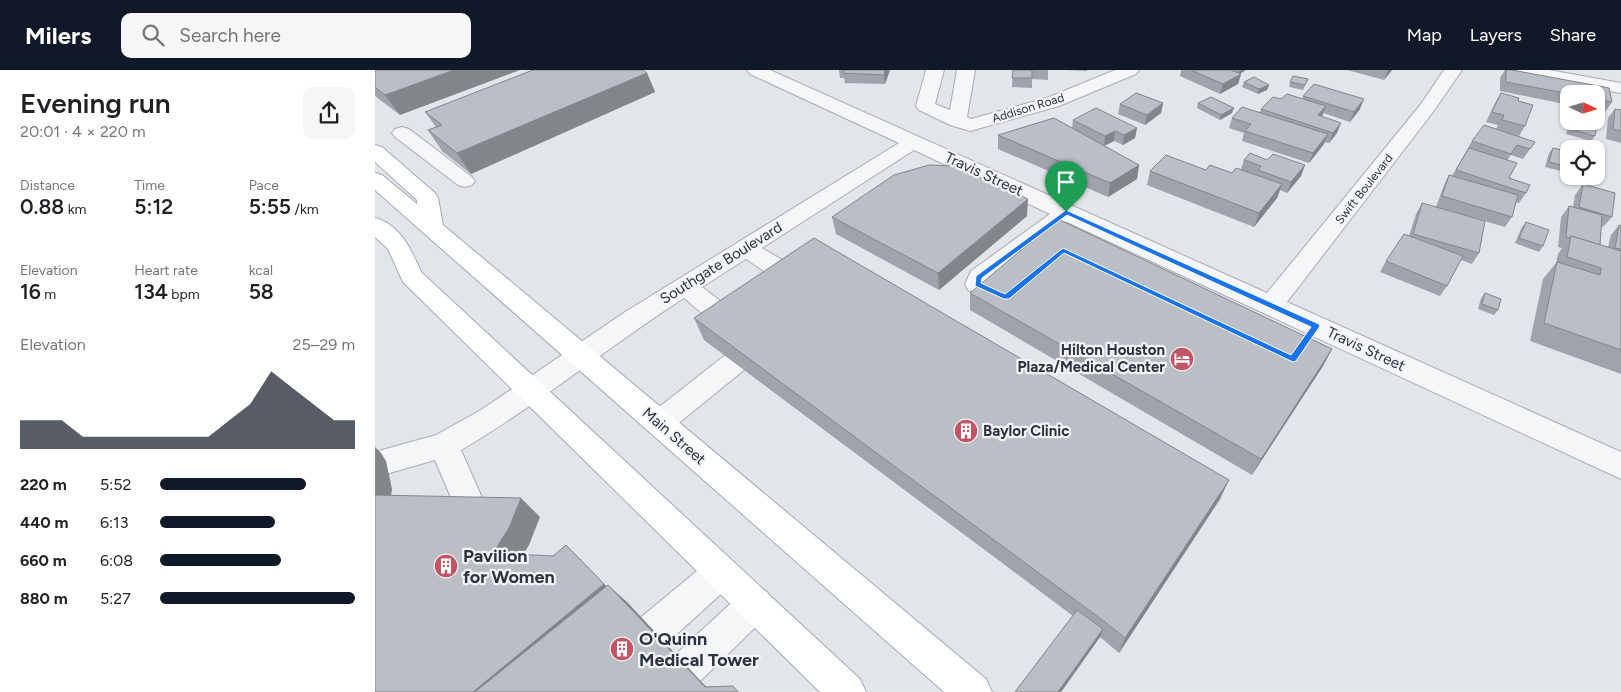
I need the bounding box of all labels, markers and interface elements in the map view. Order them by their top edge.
search box [121,13,471,58]
text: Milers [25,21,91,50]
icon: search [139,21,167,49]
text: Search here [179,24,281,47]
text: Map [1407,24,1442,46]
text: Layers [1470,24,1522,46]
text: Share [1550,24,1596,46]
north arrow [1560,85,1605,130]
map controls [1560,85,1605,185]
text: Evening run [20,86,171,120]
button: share [303,87,355,139]
street label: Addison Road [990,90,1066,126]
text: 20:01 · 4 × 220 m [20,122,146,141]
button: locate [1560,140,1605,185]
street label: Travis Street [942,148,1026,200]
street label: Swift Boulevard [1332,151,1396,227]
pin [1045,161,1087,212]
icon: arrive [1052,168,1080,196]
text: Distance [20,177,75,194]
text: Time [134,177,165,194]
text: Pace [249,177,279,194]
text: 0.88 [20,194,64,219]
text: 5:12 [134,194,173,219]
text: 5:55 [249,194,291,219]
text: km [64,201,86,218]
text: /km [291,201,319,218]
street label: Southgate Boulevard [656,218,786,308]
text: Elevation [20,262,78,279]
text: Heart rate [134,262,198,279]
text: kcal [249,262,273,279]
text: 16 [20,279,41,304]
text: 134 [134,279,168,304]
text: 58 [249,279,274,304]
text: m [41,286,56,303]
text: bpm [168,286,200,303]
street label: Travis Street [1324,323,1408,375]
text: Elevation [20,335,86,354]
text: 25–29 m [292,335,355,354]
place label: Hilton Houston Plaza/Medical Center [1018,341,1165,376]
hotel icon: Hilton Houston Plaza/Medical Center [1169,346,1195,372]
street label: Main Street [639,404,710,469]
building icon: Baylor Clinic [953,418,979,444]
place label: Baylor Clinic [983,422,1069,440]
text: 220 m [20,475,67,494]
text: 5:52 [100,475,131,494]
text: 440 m [20,513,68,532]
text: 6:13 [100,513,128,532]
place label: Pavilion for Women [463,545,555,588]
text: 660 m [20,551,67,570]
text: 6:08 [100,551,133,570]
building icon: Pavilion for Women [433,553,459,579]
text: 880 m [20,589,68,608]
text: 5:27 [100,589,131,608]
place label: O'Quinn Medical Tower [639,628,759,671]
building icon: O'Quinn Medical Tower [609,636,635,662]

